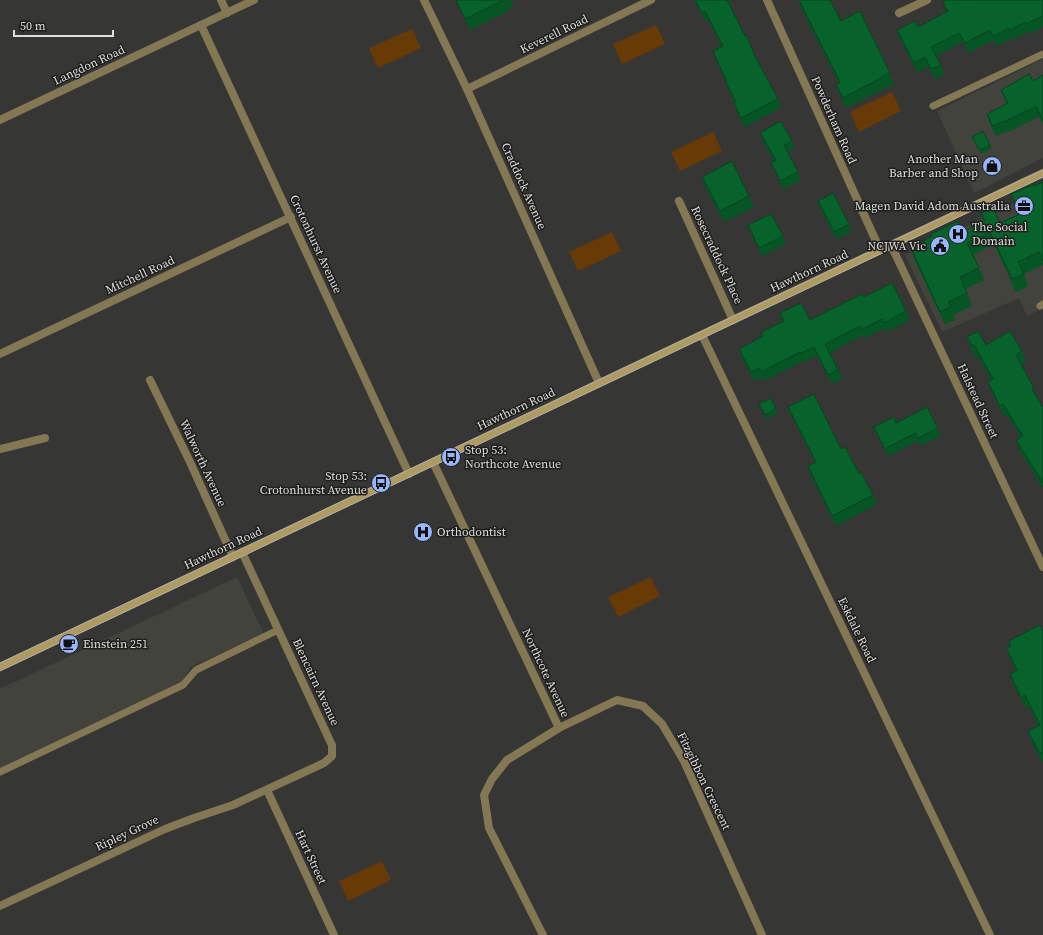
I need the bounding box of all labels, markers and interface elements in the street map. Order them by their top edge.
street label: Keverell Road [517,11,591,57]
scale bar [14,12,113,38]
text: 50 m [20,18,46,34]
street label: Langdon Road [51,41,128,89]
street label: Powderham Road [808,74,861,166]
street label: Craddock Avenue [498,140,550,232]
place label: Another Man Barber and Shop [889,151,978,181]
shop icon: Another Man Barber and Shop [981,155,1003,177]
street label: Crotonhurst Avenue [286,192,346,296]
office icon: Magen David Adom Australia [1013,195,1035,217]
place label: Magen David Adom Australia [855,198,1011,214]
street label: Rosecraddock Place [687,203,747,307]
place label: The Social Domain [972,219,1028,249]
hospital icon: The Social Domain [947,223,969,245]
public building icon: NCJWA Vic [929,235,951,257]
place label: NCJWA Vic [868,238,926,254]
street label: Hawthorn Road [767,246,851,296]
street label: Mitchell Road [103,252,177,298]
street label: Halstead Street [954,361,1002,441]
street label: Hawthorn Road [474,384,558,434]
street label: Walworth Avenue [176,417,230,509]
place label: Stop 53: Northcote Avenue [465,442,561,472]
bus stop icon: Stop 53: Northcote Avenue [440,446,462,468]
place label: Stop 53: Crotonhurst Avenue [260,468,367,498]
bus stop icon: Stop 53: Crotonhurst Avenue [370,472,392,494]
hospital icon: Orthodontist [412,521,434,543]
street label: Hawthorn Road [181,523,265,573]
place label: Orthodontist [437,524,506,540]
street label: Eskdale Road [834,595,880,666]
street label: Northcote Avenue [518,626,574,720]
cafe icon: Einstein 251 [58,633,80,655]
place label: Einstein 251 [83,636,148,652]
street label: Blencairn Avenue [289,636,343,728]
street label: Fitzgibbon Crescent [673,729,735,833]
street label: Ripley Grove [93,811,161,855]
street label: Hart Street [291,827,331,887]

